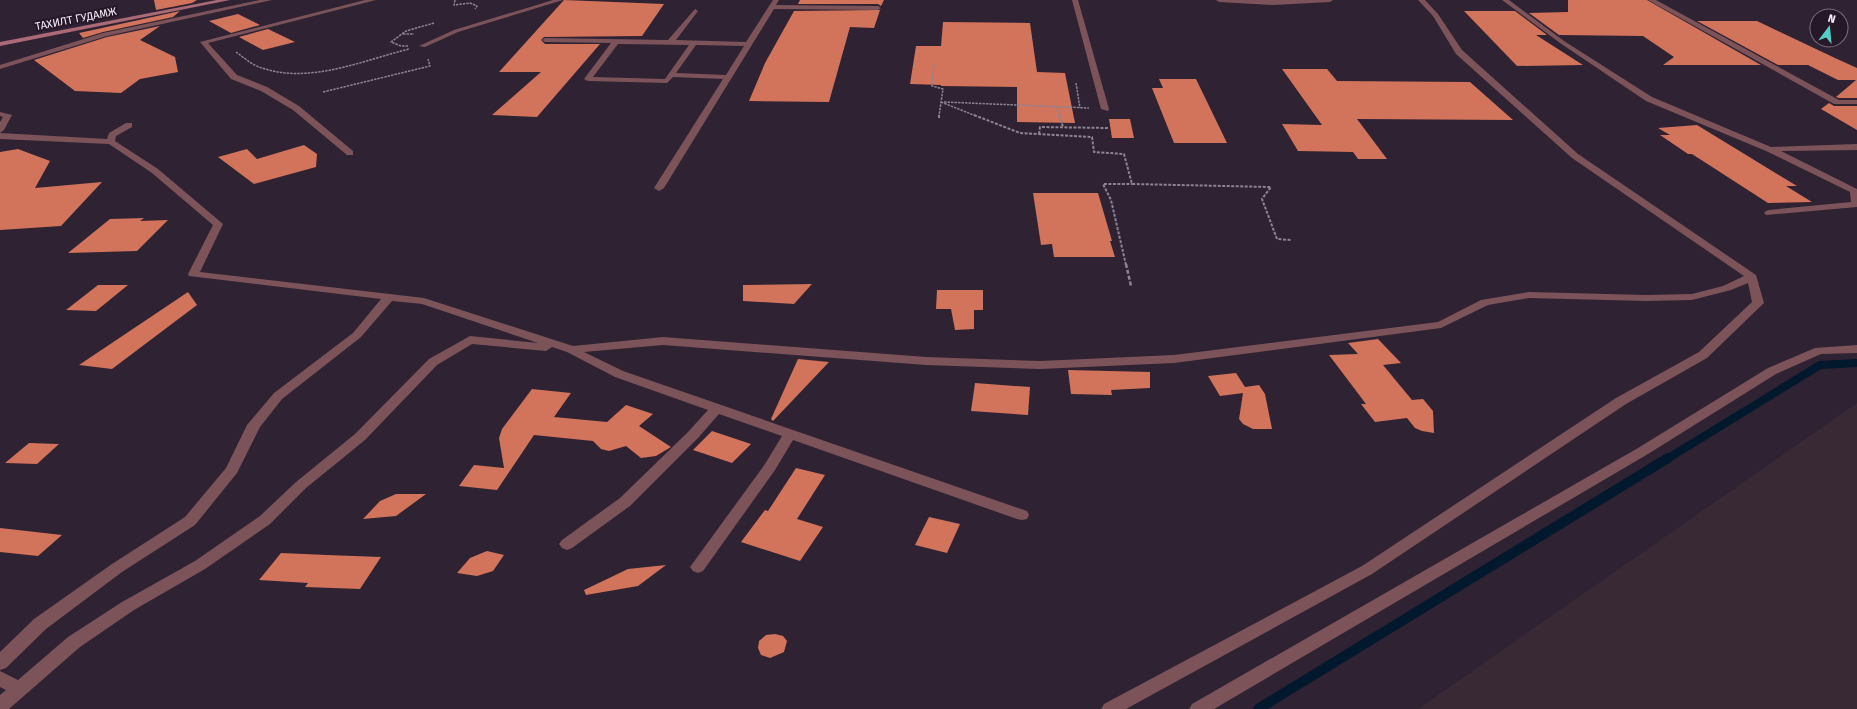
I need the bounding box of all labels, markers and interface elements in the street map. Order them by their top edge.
street label: ТАХИЛТ ГУДАМЖ [34,5,118,33]
north arrow [1809,8,1849,48]
text: N [1826,12,1837,26]

